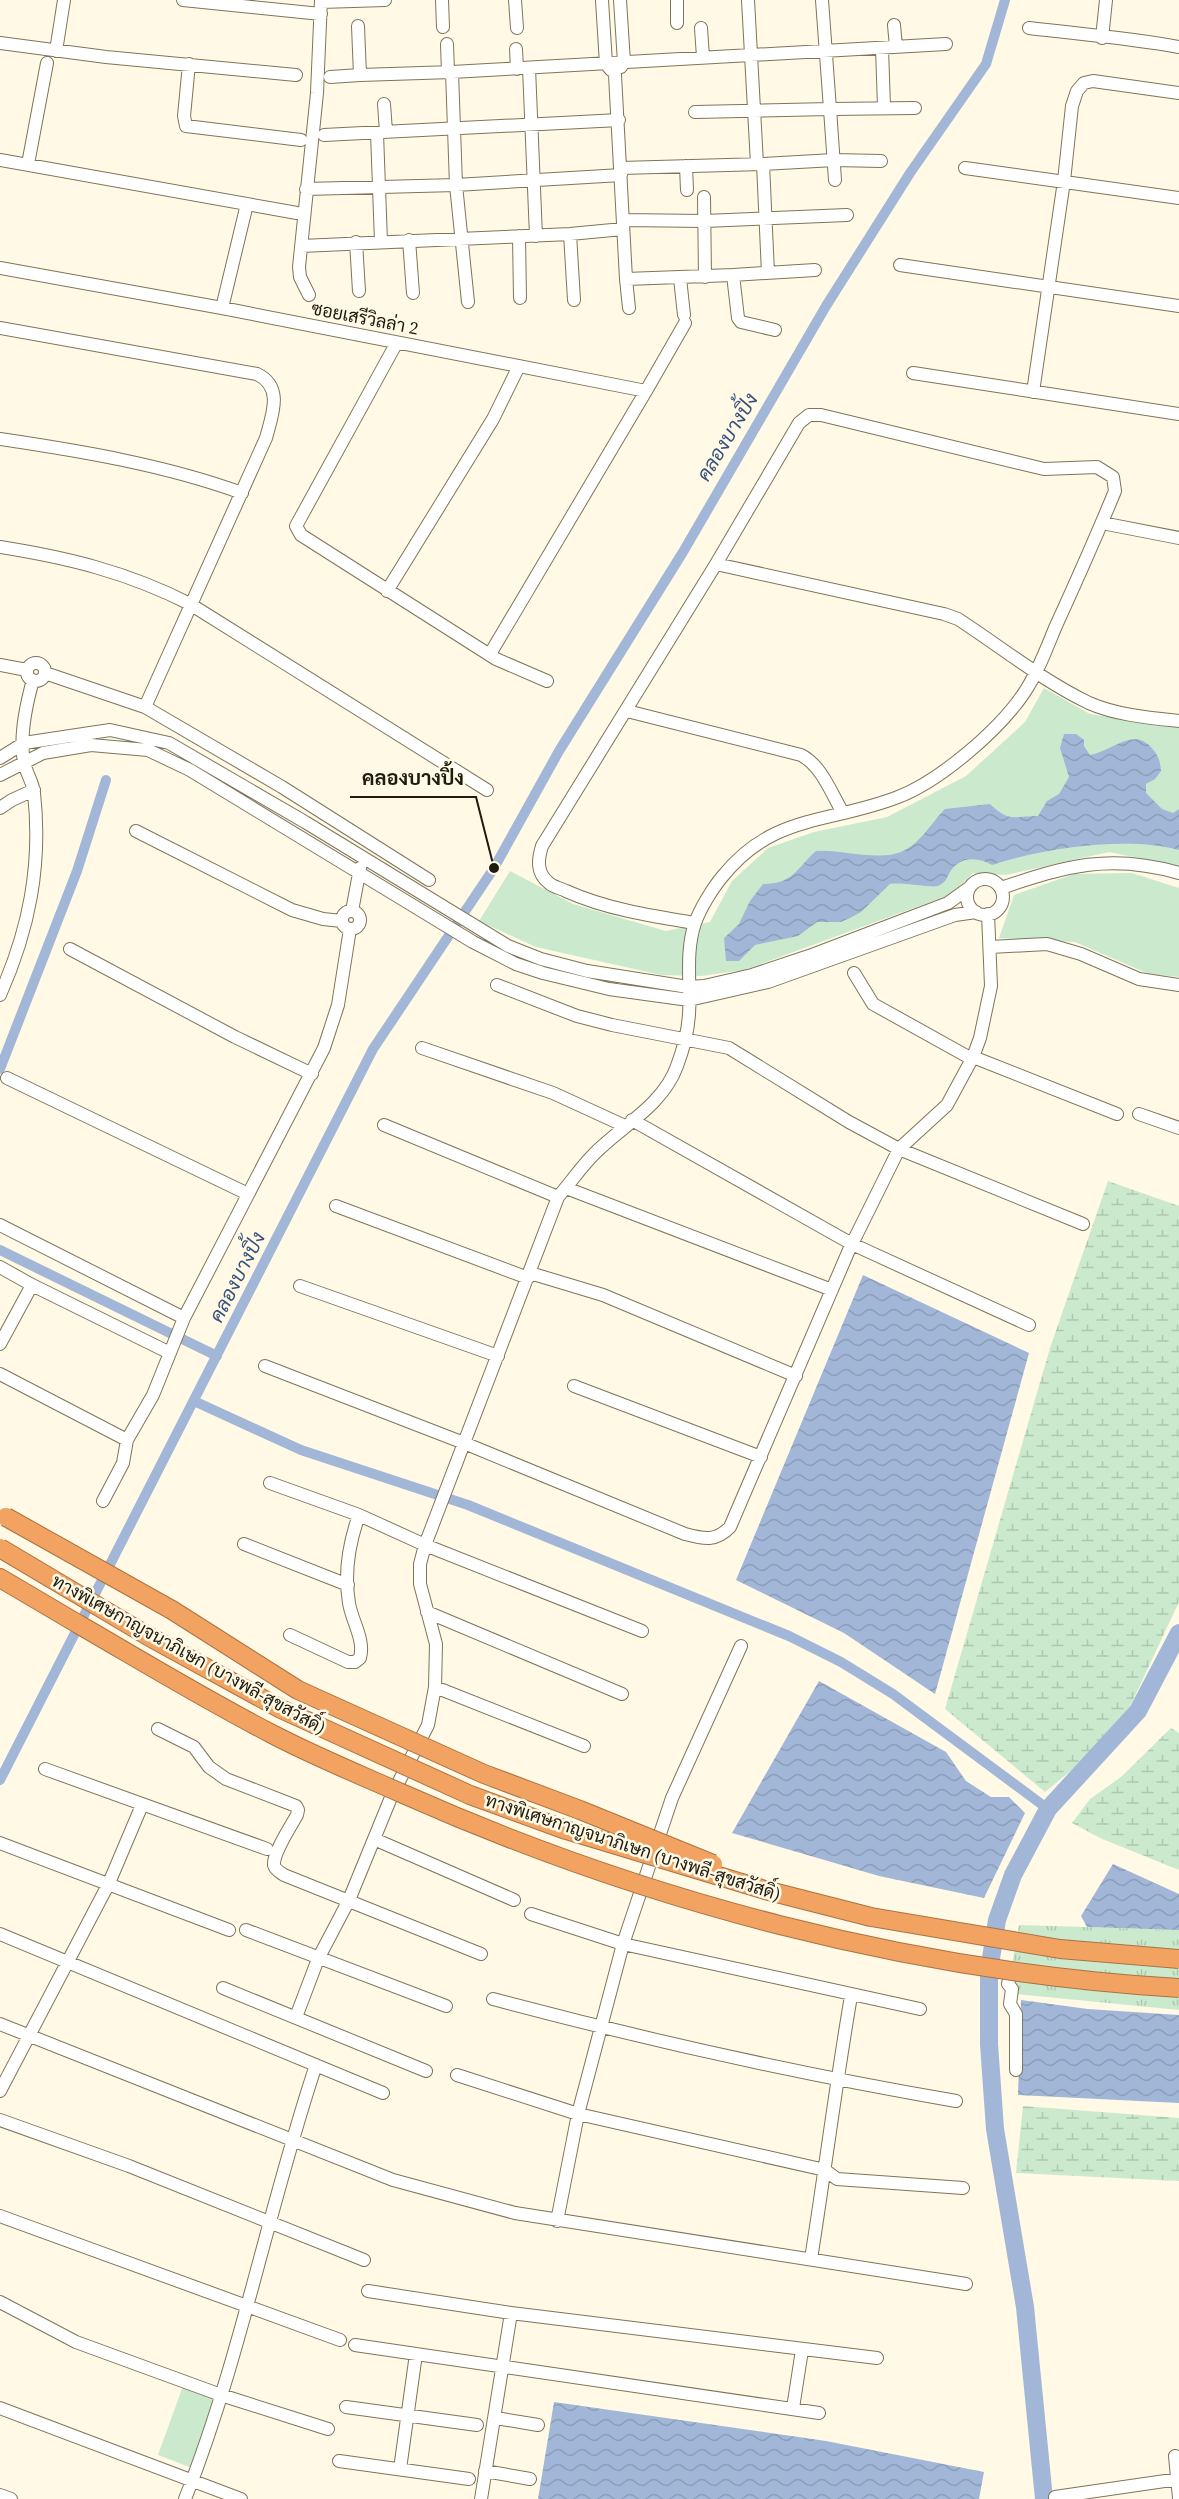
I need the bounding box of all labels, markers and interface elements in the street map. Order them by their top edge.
street label: ซอยเสรีวิลล่า 2 [309,295,421,341]
water label: คลองบางปิ้ง [687,386,764,486]
callout: คลองบางปิ้ง [350,759,476,797]
text: คลองบางปิ้ง [362,761,464,792]
water label: คลองบางปิ้ง [199,1225,272,1327]
street label: ทางพิเศษกาญจนาภิเษก (บางพลี-สุขสวัสดิ์) [48,1565,332,1740]
street label: ทางพิเศษกาญจนาภิเษก (บางพลี-สุขสวัสดิ์) [482,1784,785,1907]

